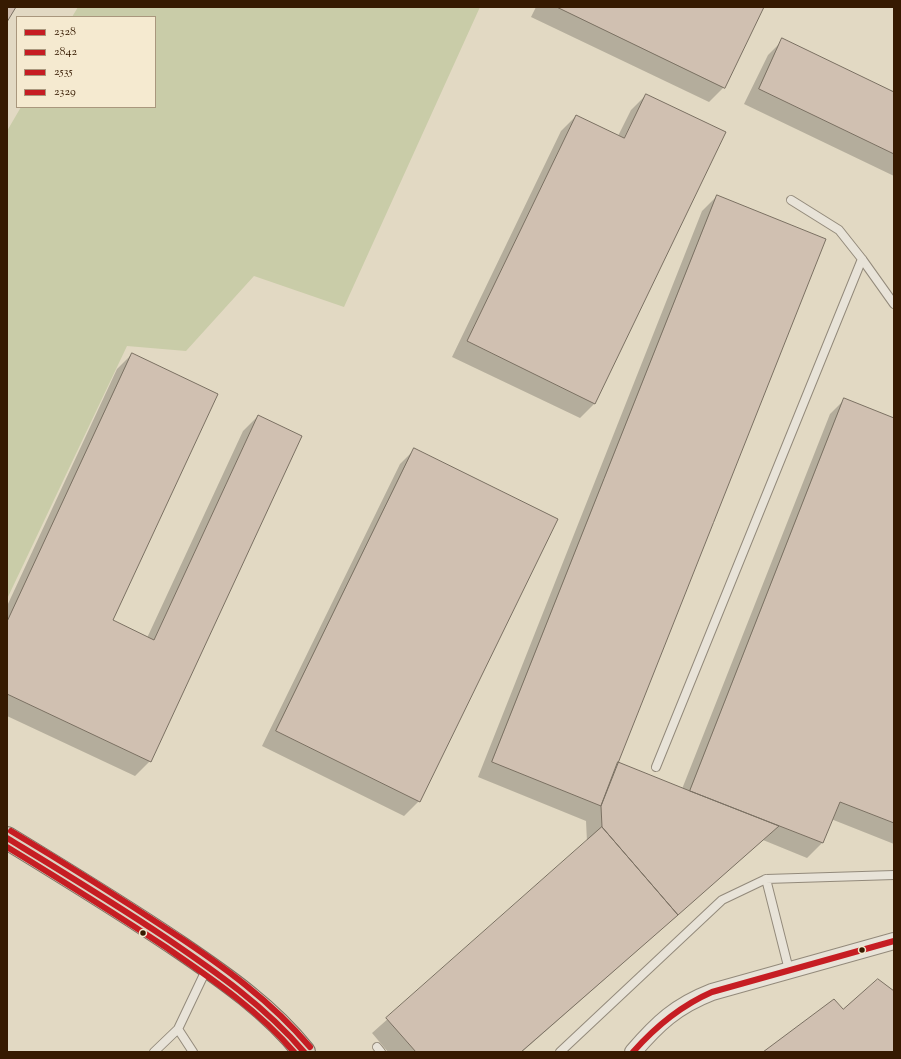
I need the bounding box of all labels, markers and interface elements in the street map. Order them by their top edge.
legend [16,16,156,108]
text: 2328 [54,23,76,41]
text: 2842 [54,43,77,61]
text: 2535 [54,63,73,81]
text: 2329 [54,83,76,101]
unlabelled marker [138,928,148,938]
unlabelled marker [857,945,867,955]

